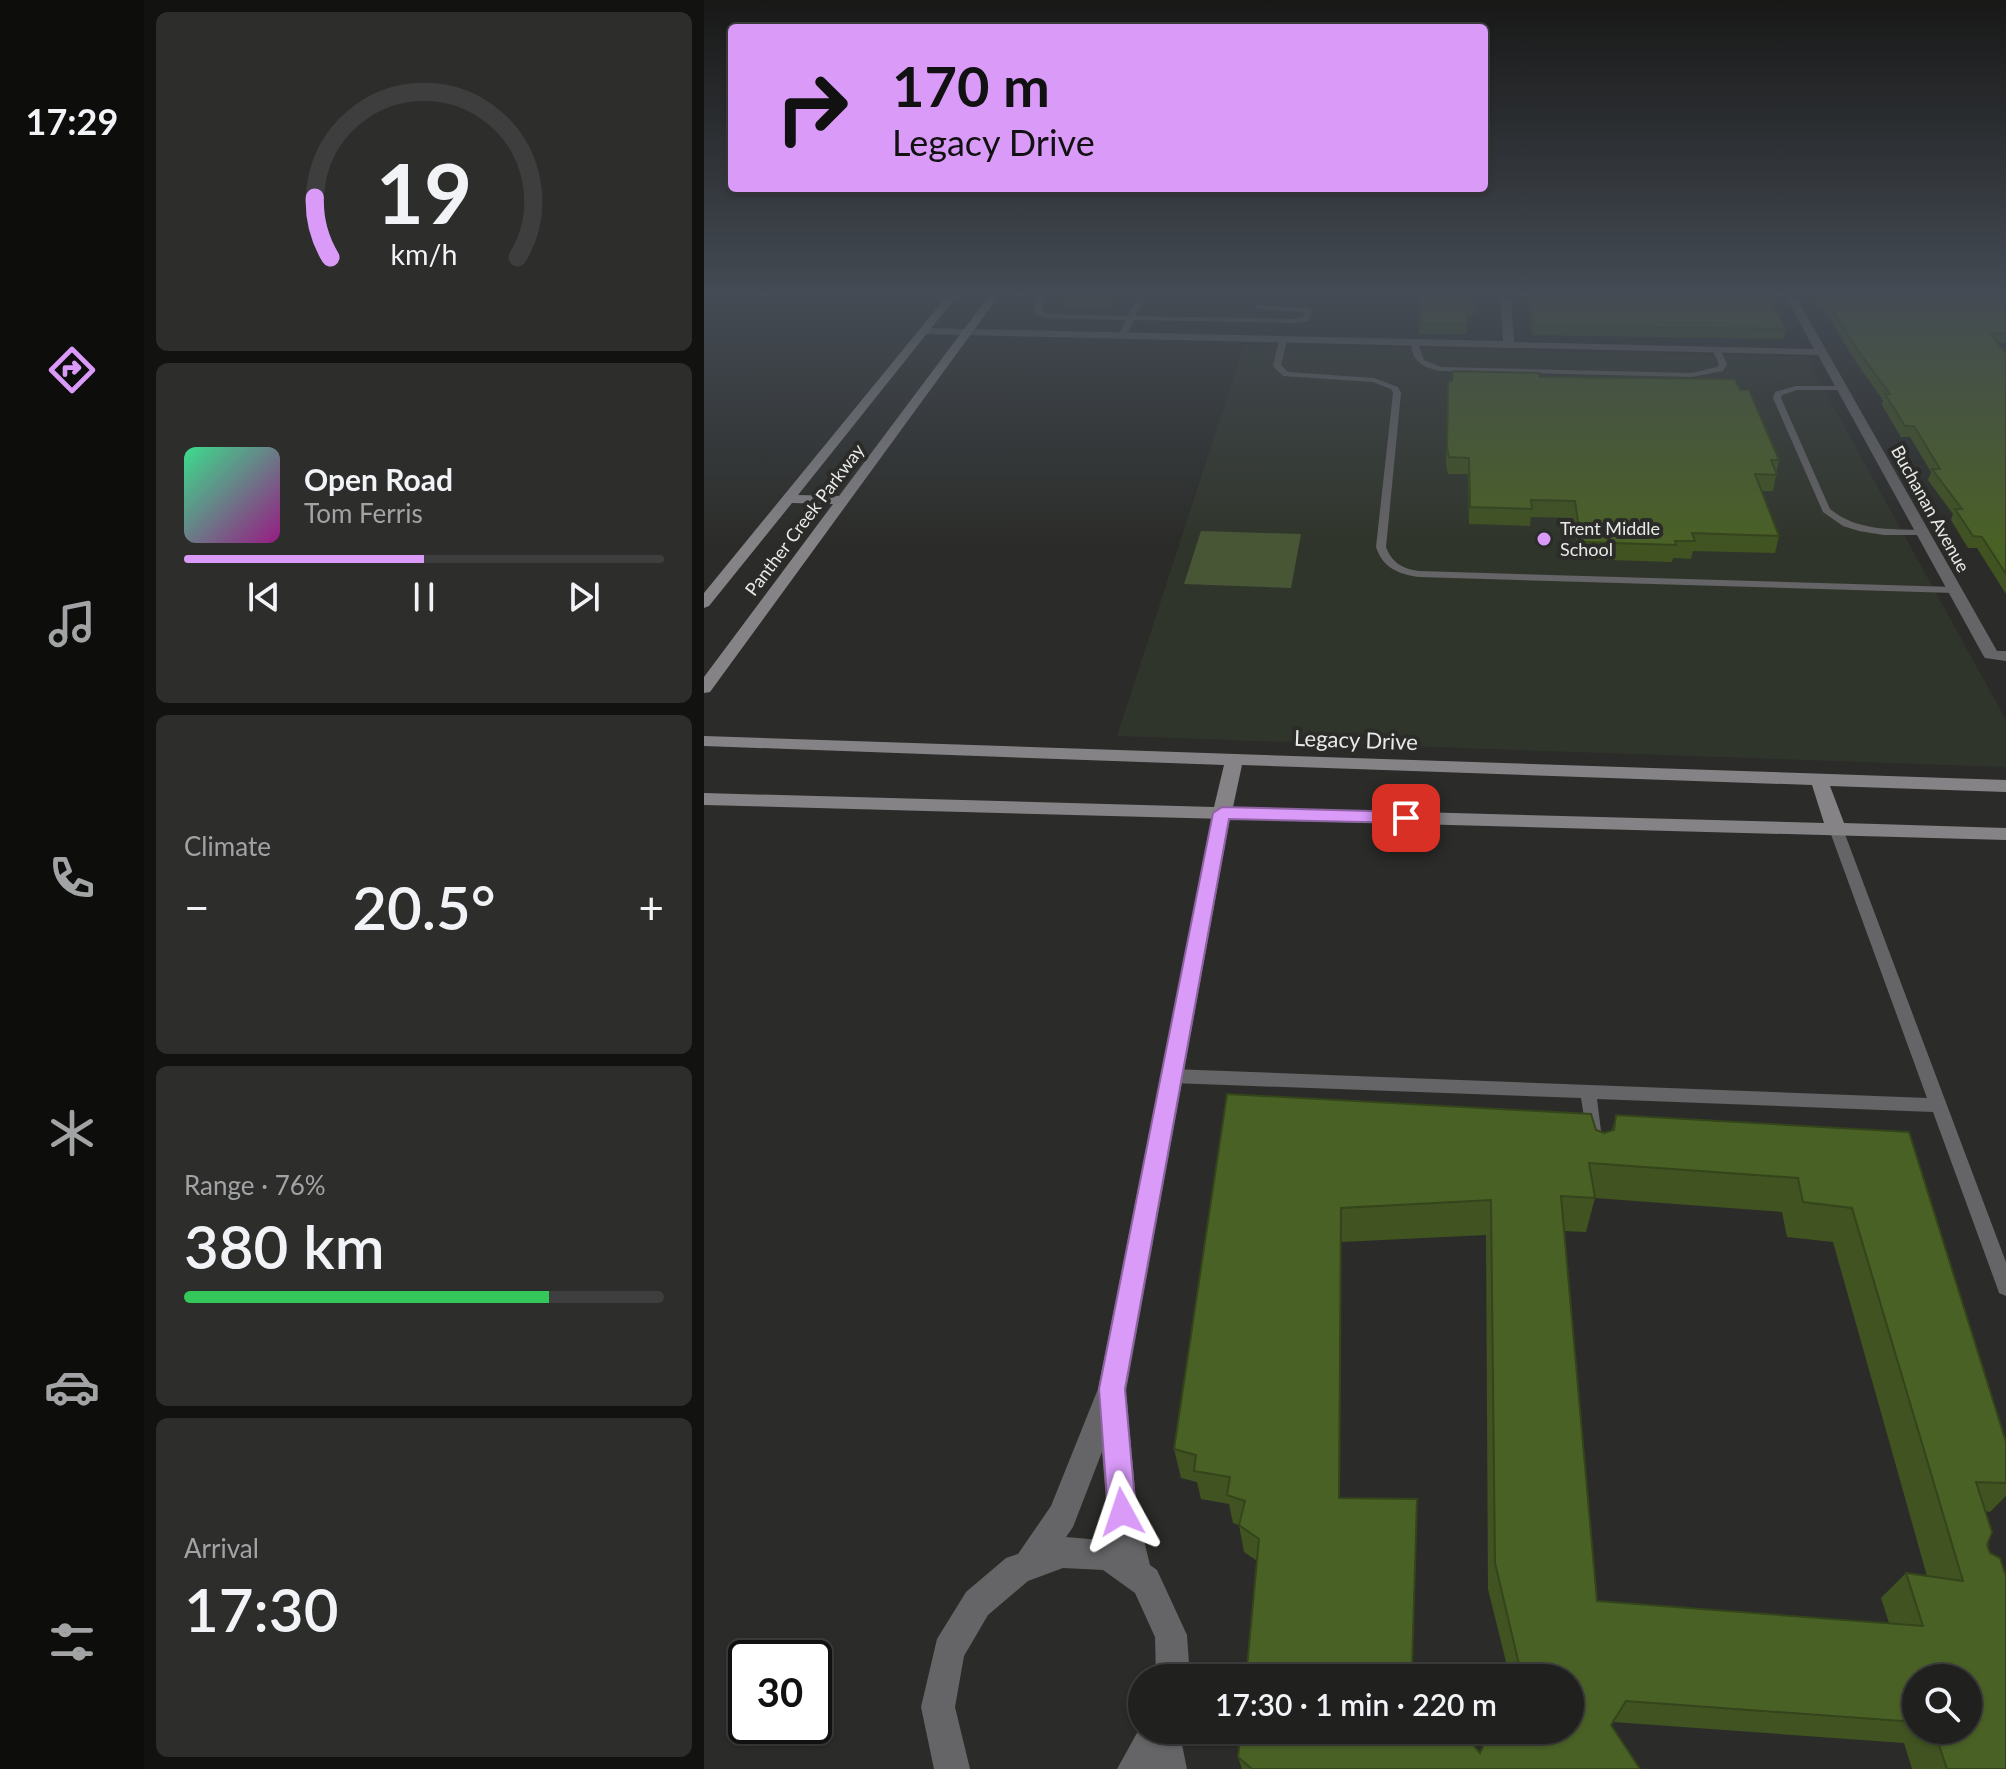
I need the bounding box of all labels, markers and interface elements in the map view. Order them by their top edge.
text: 170 m [892,52,1050,119]
icon: right [760,56,864,160]
text: 17:29 [26,99,118,143]
text: Legacy Drive [892,120,1095,164]
text: 19 [376,141,472,241]
text: km/h [391,237,457,271]
icon: directions [44,342,100,398]
street label: Panther Creek Parkway [740,439,869,600]
street label: Buchanan Avenue [1887,441,1975,576]
text: Open Road [304,461,453,497]
text: Tom Ferris [304,497,423,529]
place label: Trent Middle School [1560,517,1660,560]
marker: Trent Middle School [1535,530,1553,548]
icon: previous [242,575,286,619]
icon: pause [402,575,446,619]
icon: next [562,575,606,619]
icon: music [44,596,100,652]
street label: Legacy Drive [1294,724,1418,755]
pin [1372,784,1440,852]
icon: arrive [1384,796,1428,840]
text: Climate [184,830,271,862]
icon: phone [44,850,100,906]
text: 20.5° [352,871,496,943]
text: − [184,881,210,933]
text: + [638,881,664,933]
icon: climate [44,1105,100,1161]
text: Range · 76% [184,1169,326,1201]
text: 380 km [184,1210,385,1282]
icon: car [44,1359,100,1415]
position arrow [1080,1470,1164,1554]
text: Arrival [184,1532,259,1564]
text: 17:30 [184,1573,338,1645]
icon: filters [44,1614,100,1670]
speed limit sign: 30 [728,1640,832,1744]
map controls [1902,1664,1982,1744]
button: search [1902,1664,1982,1744]
text: 17:30 · 1 min · 220 m [1215,1686,1497,1722]

